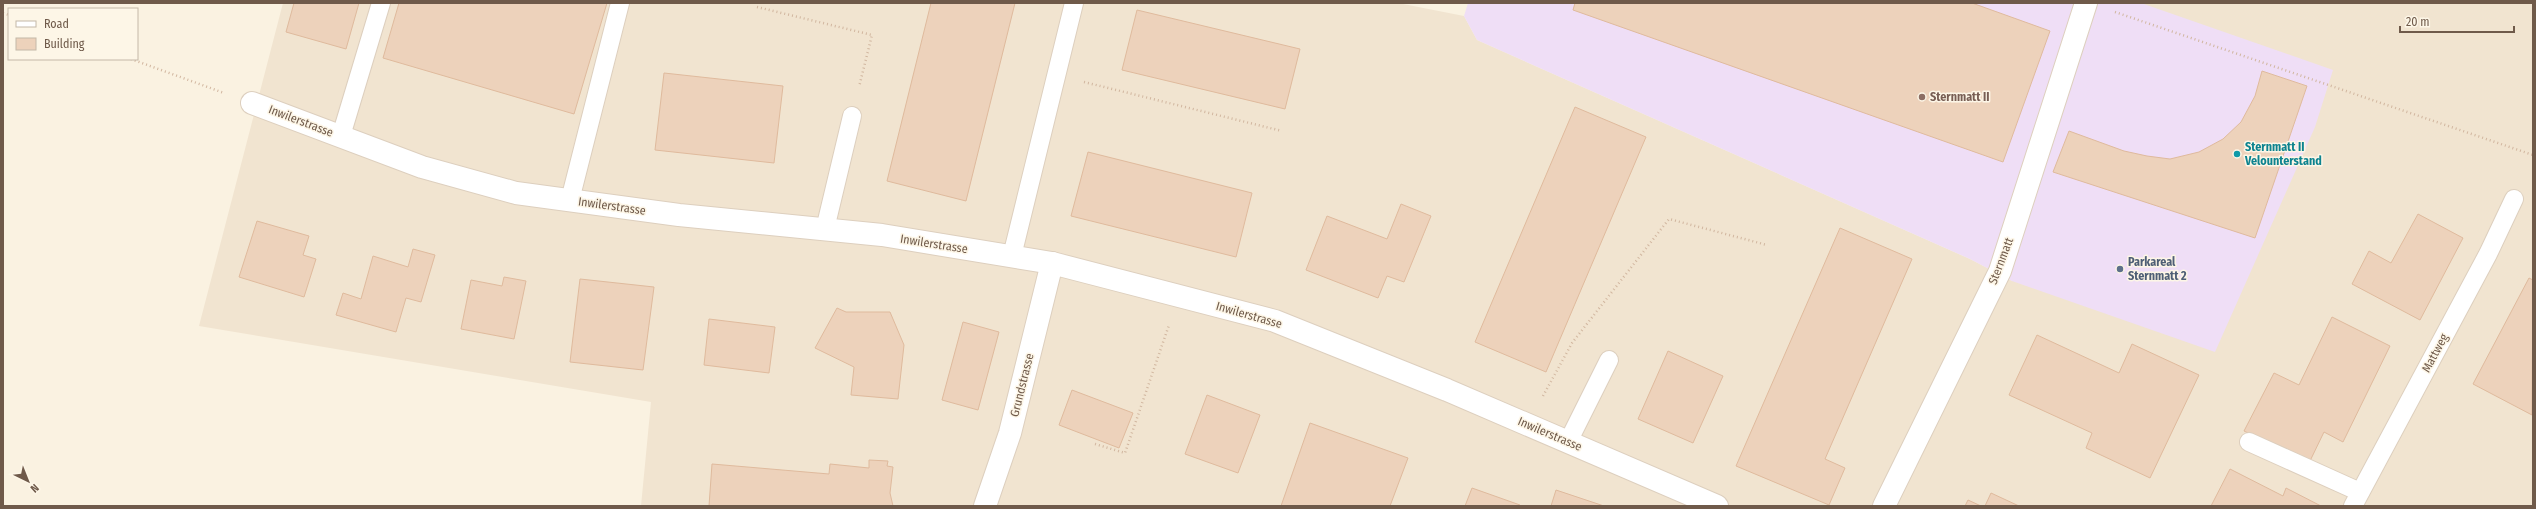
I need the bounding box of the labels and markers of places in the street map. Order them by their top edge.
place label: Sternmatt II [1930,90,1990,104]
marker: Sternmatt II [1917,92,1927,102]
place label: Sternmatt II Velounterstand [2244,140,2322,168]
marker: Sternmatt II Velounterstand [2232,149,2242,159]
place label: Parkareal Sternmatt 2 [2128,255,2187,283]
marker: Parkareal Sternmatt 2 [2115,264,2125,274]

